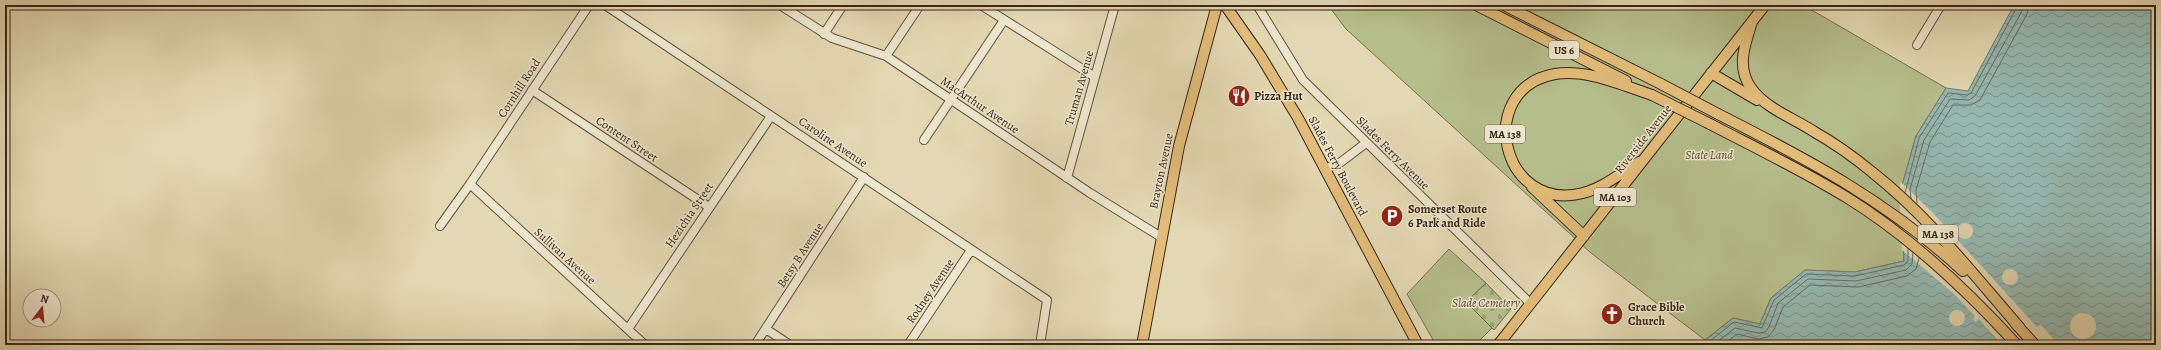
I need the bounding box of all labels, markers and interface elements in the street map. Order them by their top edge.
road number: US 6 [1549,41,1579,59]
street label: Truman Avenue [1061,49,1097,127]
street label: Cornhill Road [494,55,544,121]
street label: MacArthur Avenue [938,73,1022,137]
restaurant icon: Pizza Hut [1226,83,1252,109]
place label: Pizza Hut [1254,88,1303,104]
street label: Riverside Avenue [1611,101,1675,177]
street label: Content Street [593,112,661,166]
street label: Caroline Avenue [795,113,871,171]
street label: Slades Ferry Boulevard [1305,113,1371,219]
street label: Slades Ferry Avenue [1353,113,1433,193]
road number: MA 138 [1485,125,1525,143]
street label: Brayton Avenue [1145,132,1177,210]
park label: State Land [1685,147,1733,163]
street label: Hezichia Street [661,179,717,251]
road number: MA 103 [1594,188,1636,206]
place label: Somerset Route 6 Park and Ride [1408,201,1488,231]
parking icon: Somerset Route 6 Park and Ride [1379,203,1405,229]
street label: Betsy B Avenue [773,220,827,290]
street label: Sullivan Avenue [531,224,599,288]
road number: MA 138 [1918,225,1958,243]
street label: Rodney Avenue [902,256,958,326]
north arrow [22,288,62,328]
text: N [39,291,51,307]
park label: Slade Cemetery [1452,295,1521,311]
place label: Grace Bible Church [1628,299,1685,329]
church icon: Grace Bible Church [1599,301,1625,327]

